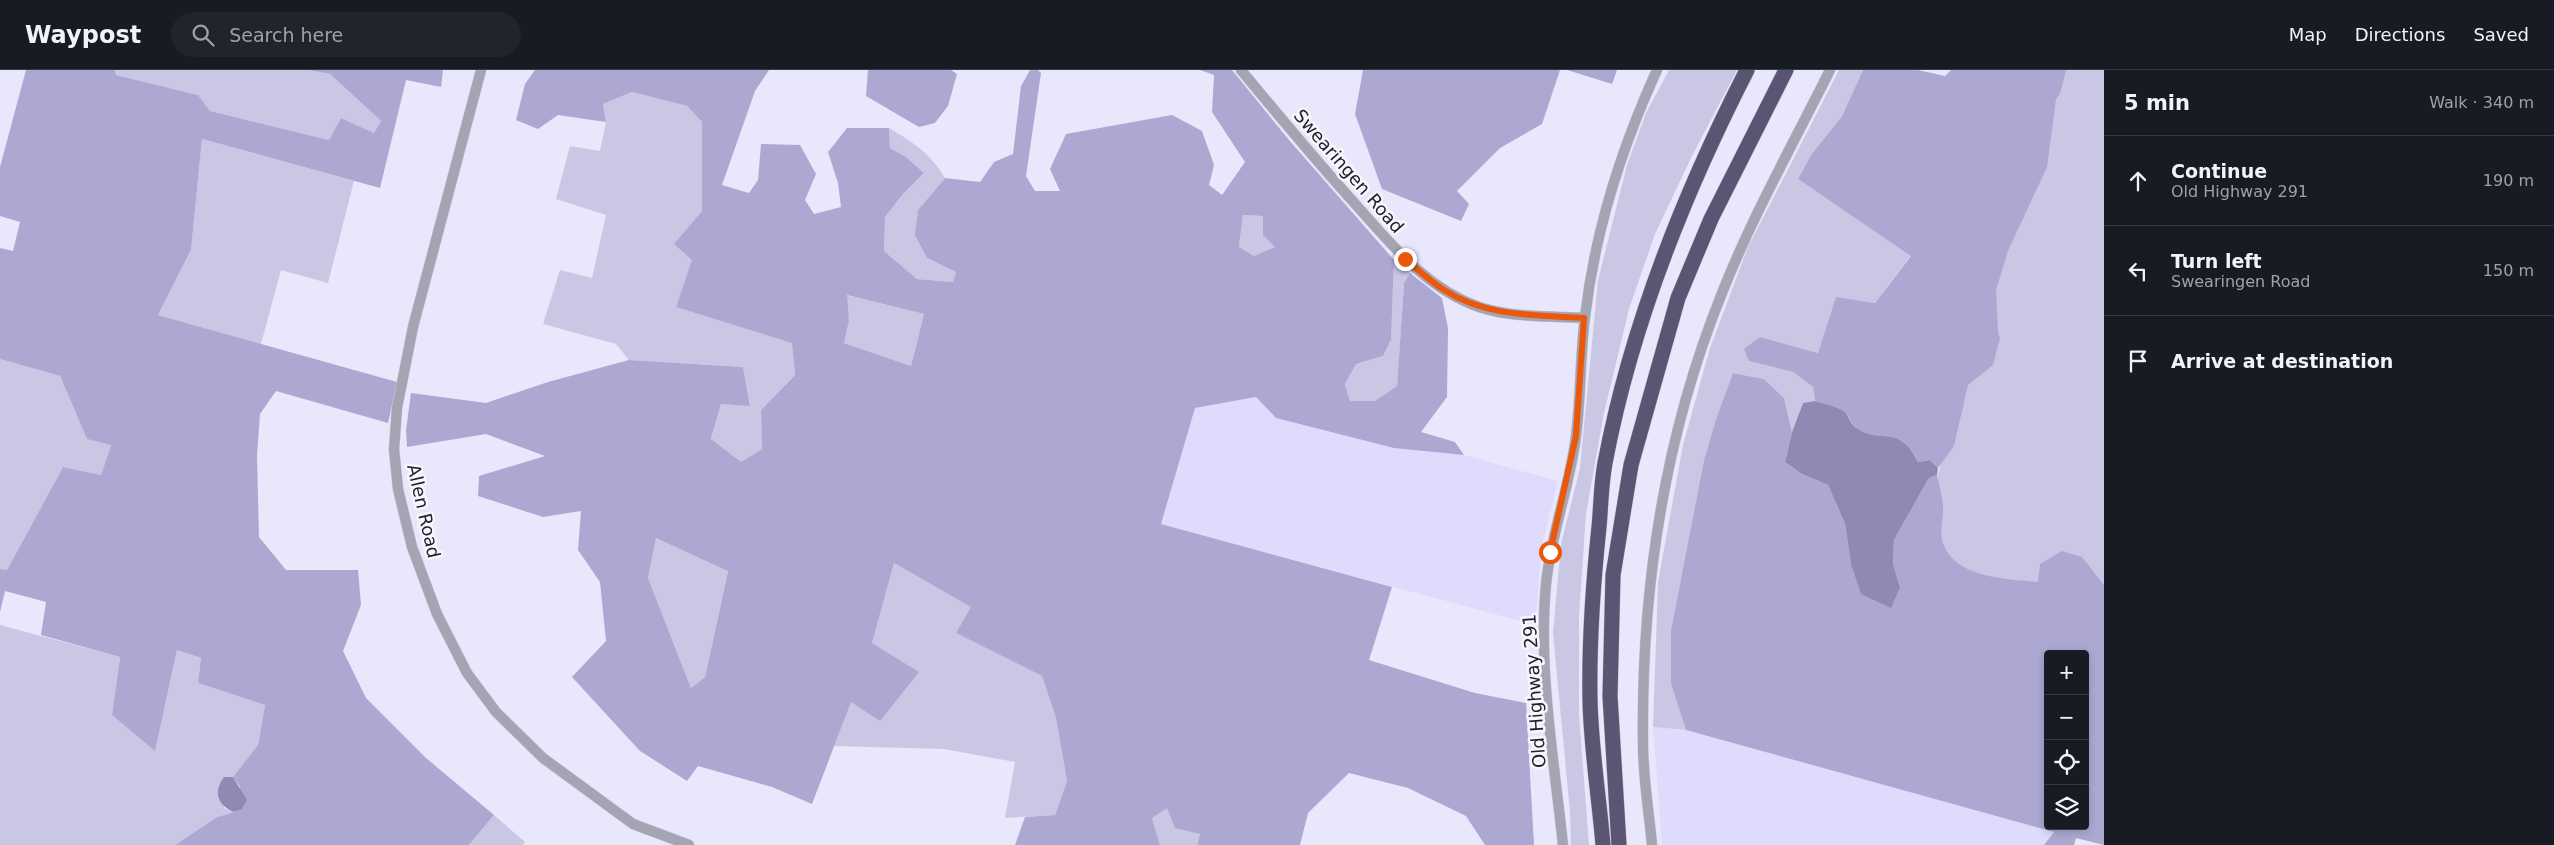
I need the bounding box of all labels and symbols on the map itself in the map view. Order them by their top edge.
street label: Swearingen Road [1290,105,1408,237]
route end [1394,248,1417,271]
street label: Allen Road [403,462,445,560]
route start [1539,541,1562,564]
street label: Old Highway 291 [1518,613,1550,769]

